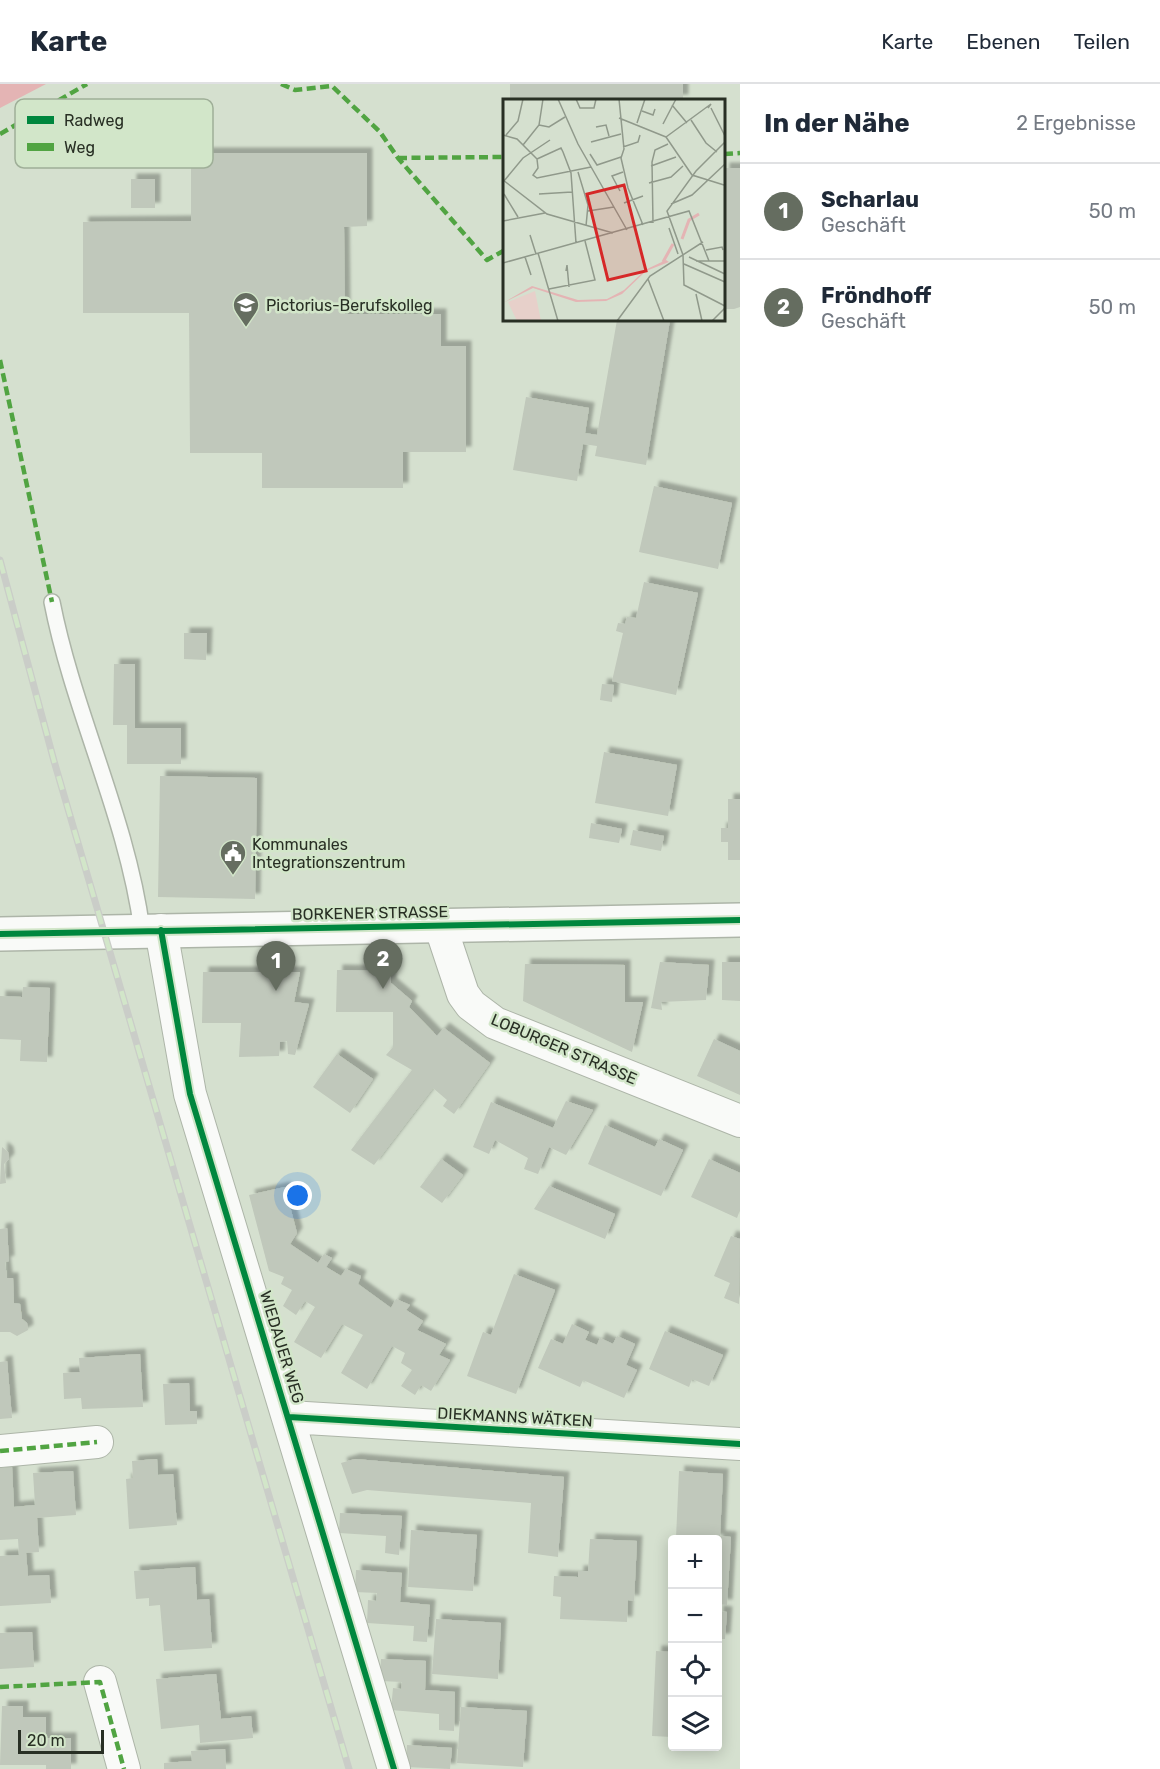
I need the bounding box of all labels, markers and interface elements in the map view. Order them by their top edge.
text: Karte [30,25,107,58]
text: Karte [881,29,933,54]
text: Ebenen [966,29,1040,54]
text: Teilen [1073,29,1130,54]
legend [15,99,213,168]
inset map [503,99,725,321]
text: In der Nähe [764,108,910,139]
text: Radweg [64,111,124,130]
text: 2 Ergebnisse [1016,111,1136,135]
text: Weg [64,138,95,157]
text: Scharlau [821,186,919,213]
text: 1 [779,199,788,223]
text: 50 m [1089,199,1136,223]
text: Geschäft [821,213,906,237]
text: Fröndhoff [821,282,931,309]
school or university icon: Pictorius-Berufskolleg [231,290,261,328]
text: 2 [777,295,790,319]
text: 50 m [1089,295,1136,319]
place label: Pictorius-Berufskolleg [266,296,433,315]
text: Geschäft [821,309,906,333]
place label: Kommunales Integrationszentrum [252,835,405,872]
public building icon: Kommunales Integrationszentrum [218,838,248,876]
street label: BORKENER STRASSE [292,902,448,924]
pin: 2 [364,940,403,989]
pin: 1 [256,942,296,991]
street label: LOBURGER STRASSE [488,1010,640,1088]
your location [283,1181,312,1210]
street label: WIEDAUER WEG [256,1288,308,1406]
street label: DIEKMANNS WÄTKEN [437,1403,593,1431]
map controls [668,1535,722,1751]
button: + [668,1535,722,1589]
button: − [668,1589,722,1643]
button: locate [668,1643,722,1697]
button: layers [668,1697,722,1751]
scale bar [18,1727,104,1754]
text: 20 m [27,1731,65,1750]

